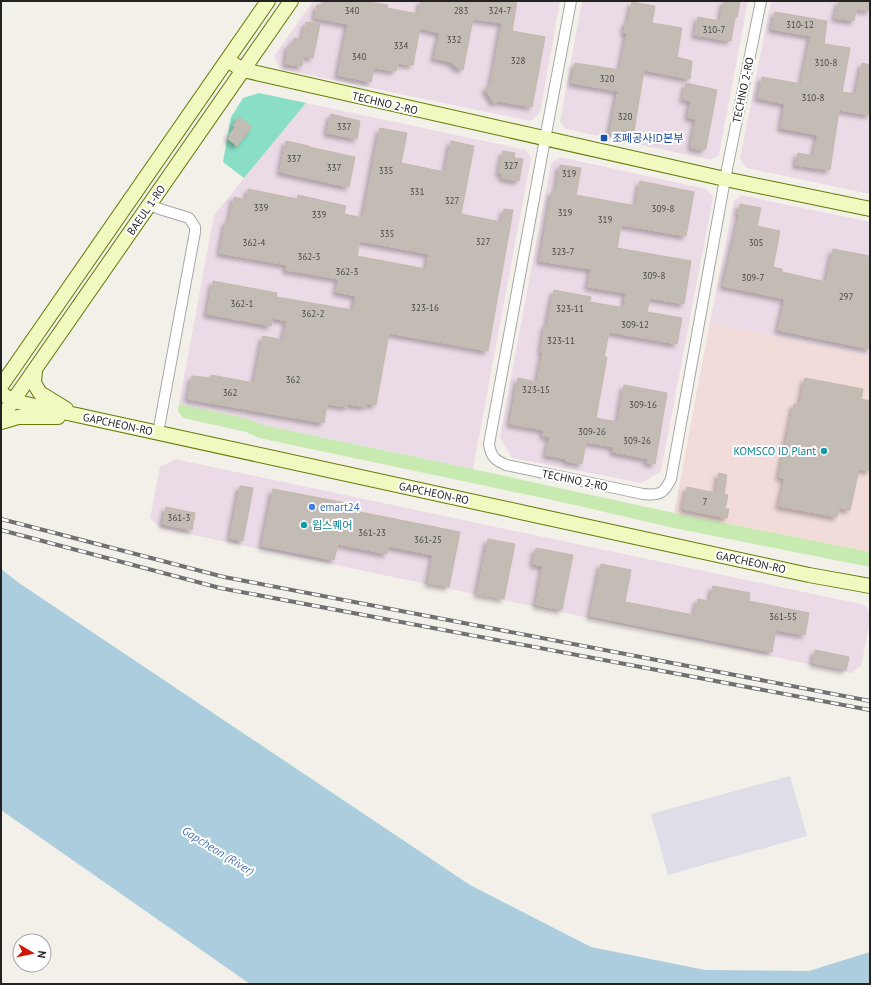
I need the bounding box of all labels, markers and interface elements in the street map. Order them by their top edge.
house number: 340 [345,5,359,16]
house number: 283 [454,5,468,16]
house number: 324-7 [489,5,512,16]
house number: 310-12 [786,19,814,30]
house number: 310-7 [703,24,726,35]
house number: 332 [447,34,461,45]
house number: 334 [394,40,408,51]
house number: 340 [352,51,366,62]
house number: 328 [511,55,525,66]
street label: TECHNO 2-RO [729,56,757,124]
house number: 310-8 [815,57,838,68]
house number: 320 [600,73,614,84]
street label: TECHNO 2-RO [351,89,419,117]
house number: 310-8 [802,92,825,103]
house number: 320 [618,111,632,122]
house number: 337 [337,121,351,132]
place label: 조폐공사ID본부 [612,131,683,145]
marker: 조폐공사ID본부 [599,133,609,143]
house number: 337 [287,153,301,164]
house number: 327 [504,160,518,171]
house number: 337 [327,162,341,173]
house number: 335 [379,165,393,176]
house number: 319 [562,168,576,179]
street label: BAEUL 1-RO [124,182,168,238]
house number: 331 [410,186,424,197]
house number: 327 [445,195,459,206]
house number: 339 [254,202,268,213]
house number: 309-8 [652,203,675,214]
house number: 319 [558,207,572,218]
house number: 339 [312,209,326,220]
house number: 319 [598,214,612,225]
house number: 335 [380,228,394,239]
house number: 327 [476,236,490,247]
house number: 362-4 [243,237,266,248]
house number: 305 [749,237,763,248]
house number: 323-7 [552,246,575,257]
house number: 362-3 [298,251,321,262]
house number: 362-3 [336,266,359,277]
house number: 309-8 [643,270,666,281]
house number: 309-7 [742,272,765,283]
house number: 297 [839,291,853,302]
house number: 362-1 [231,298,254,309]
house number: 323-16 [411,302,439,313]
house number: 323-11 [556,303,584,314]
house number: 362-2 [302,308,325,319]
house number: 309-12 [621,319,649,330]
house number: 323-11 [547,335,575,346]
house number: 362 [286,374,300,385]
house number: 323-15 [522,384,550,395]
house number: 362 [223,387,237,398]
house number: 309-16 [629,399,657,410]
street label: GAPCHEON-RO [82,410,154,438]
house number: 309-26 [578,426,606,437]
house number: 309-26 [623,435,651,446]
place label: KOMSCO ID Plant [733,444,816,458]
marker: KOMSCO ID Plant [819,446,829,456]
street label: TECHNO 2-RO [541,466,609,494]
street label: GAPCHEON-RO [398,479,470,507]
house number: 7 [703,496,708,507]
place label: emart24 [320,500,360,514]
marker: emart24 [307,502,317,512]
house number: 361-3 [168,512,191,523]
place label: 윕스퀘어 [312,518,352,532]
marker: 윕스퀘어 [299,520,309,530]
house number: 361-23 [358,527,386,538]
house number: 361-25 [414,534,442,545]
street label: GAPCHEON-RO [715,548,787,576]
house number: 361-55 [769,611,797,622]
water label: Gapcheon (River) [179,822,257,879]
north arrow [12,933,52,973]
text: N [34,950,49,959]

